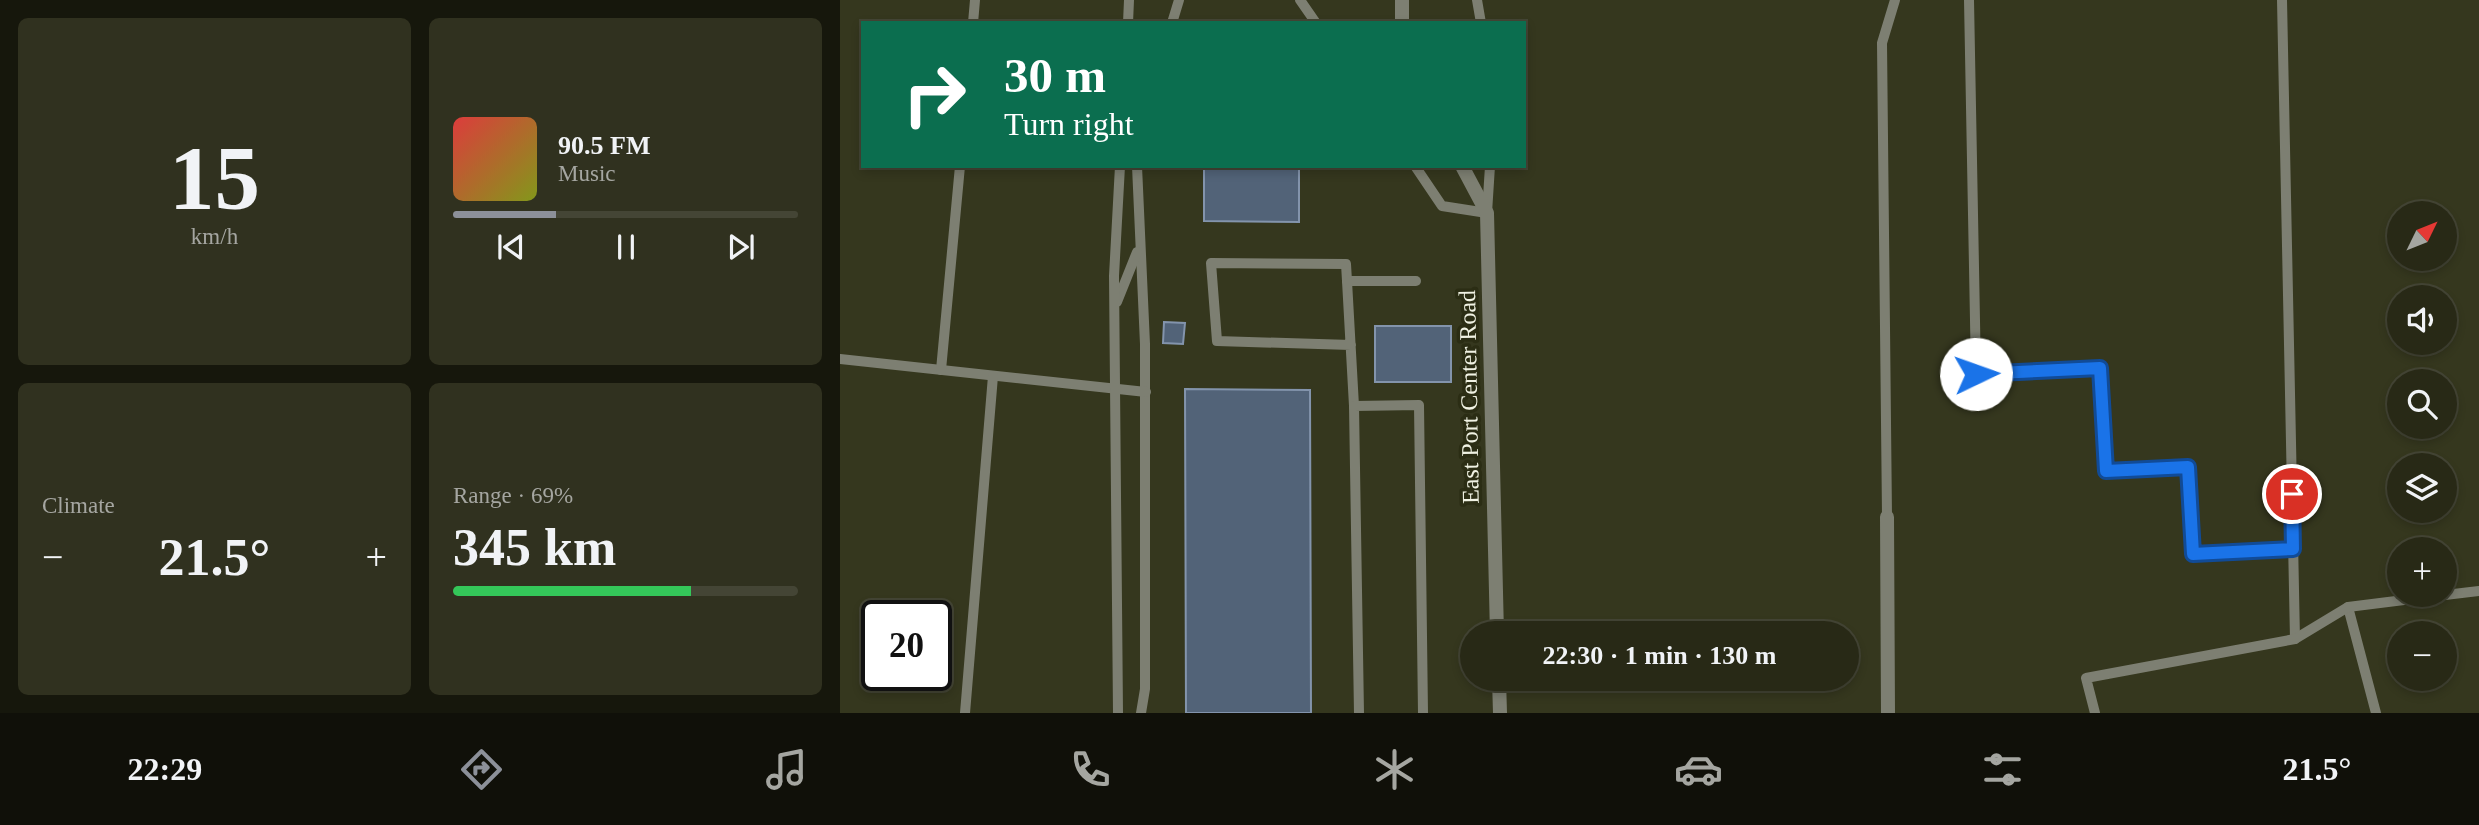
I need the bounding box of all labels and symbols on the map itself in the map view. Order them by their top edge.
north arrow [2387,201,2457,271]
street label: East Port Center Road [1454,290,1484,504]
position arrow [1939,337,2013,411]
pin [2262,464,2322,524]
speed limit sign: 20 [861,600,952,691]

